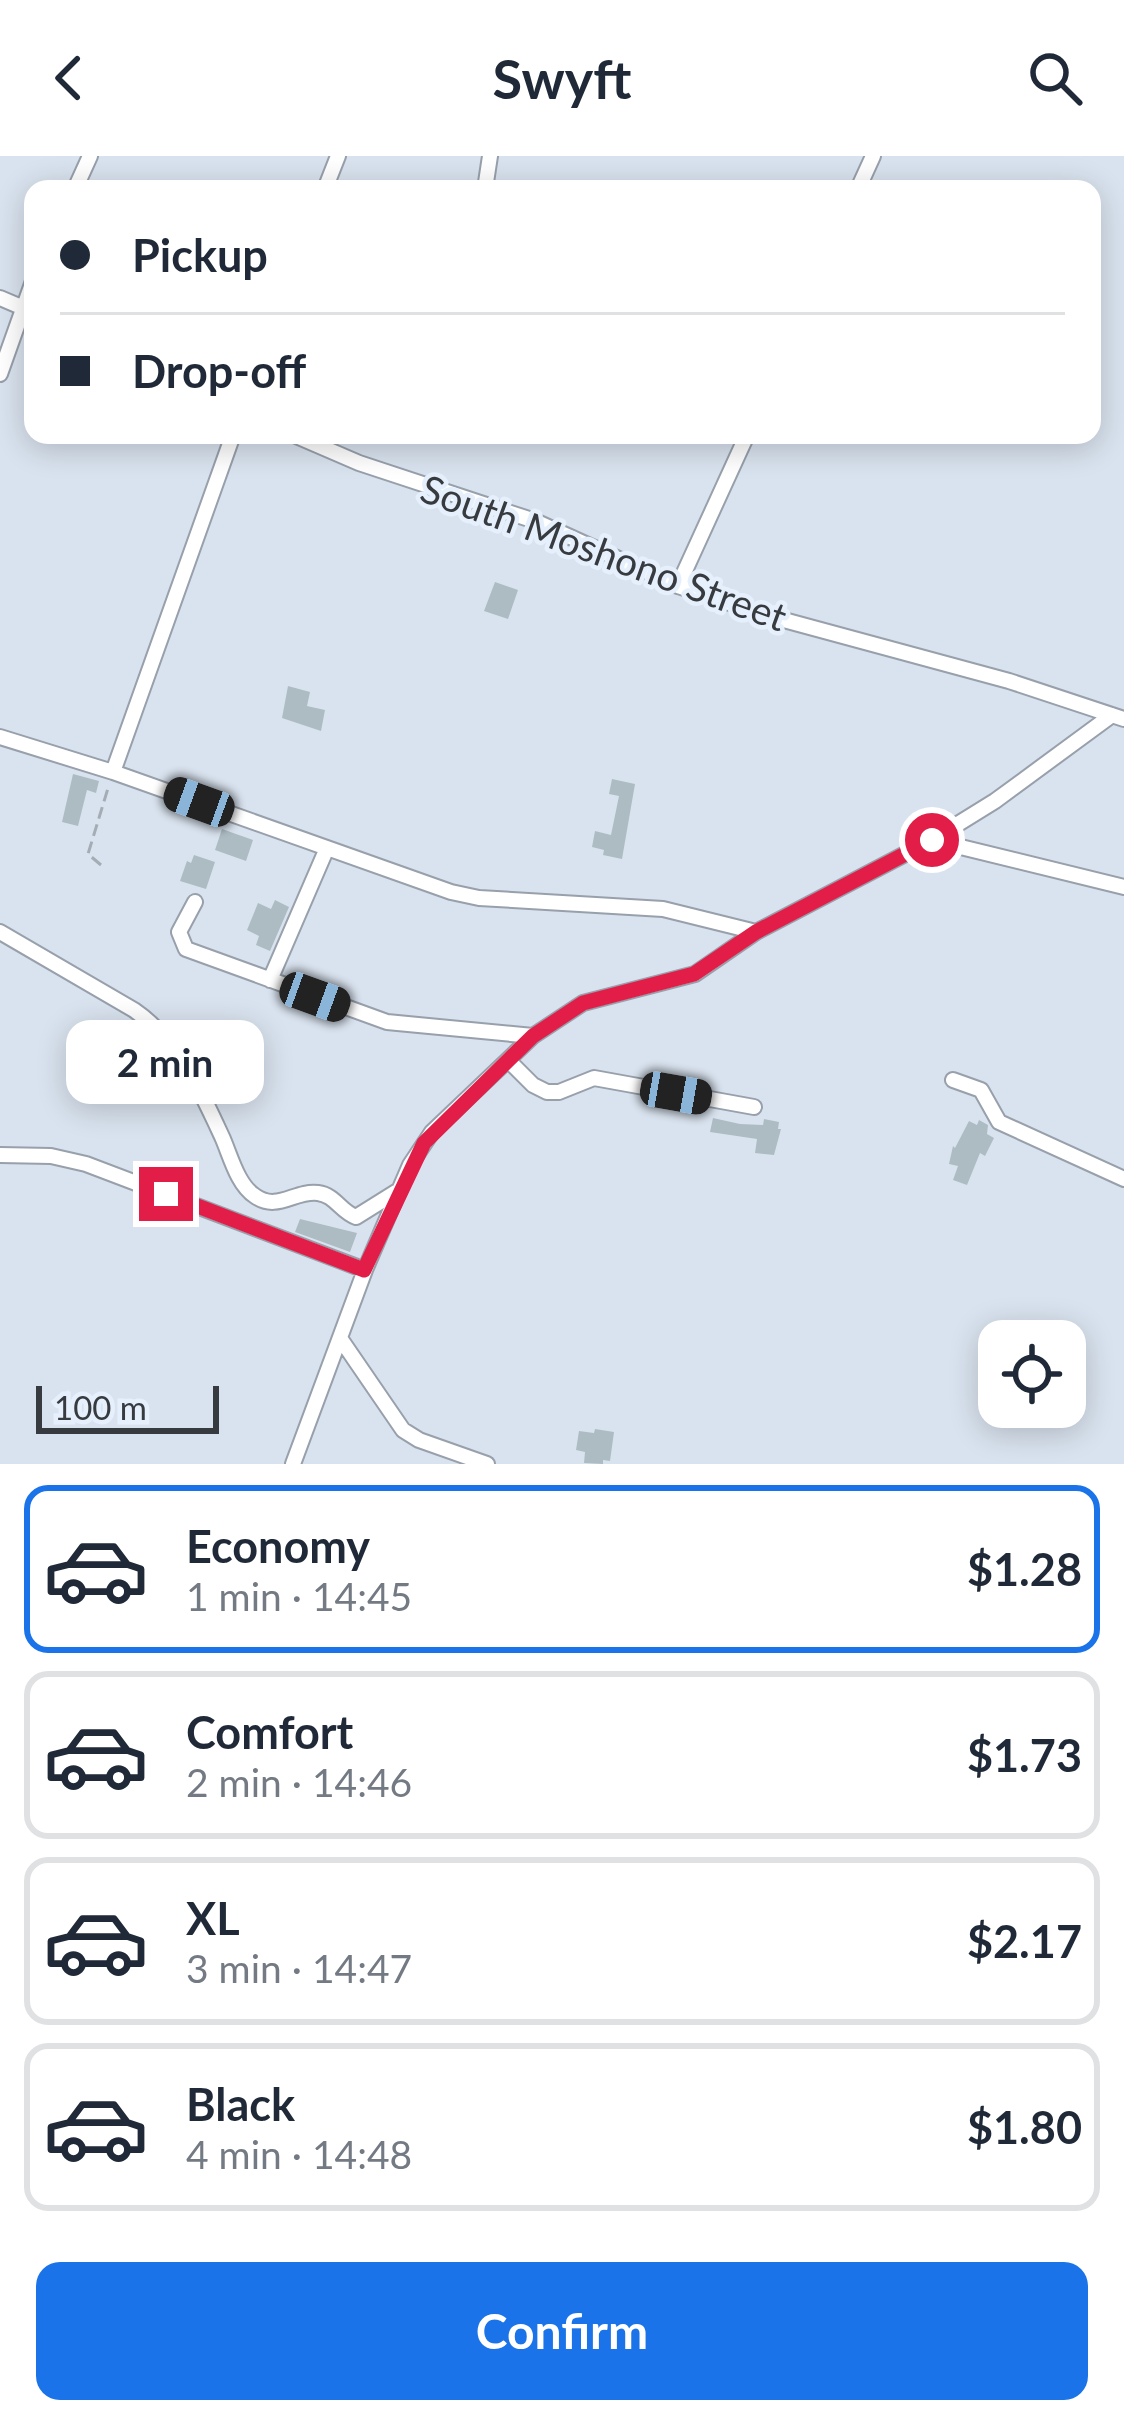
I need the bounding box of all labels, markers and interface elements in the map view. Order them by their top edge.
icon: back [36,45,102,111]
icon: search [1022,45,1088,111]
text: Swyft [493,46,631,111]
text: Pickup [132,228,268,282]
text: Drop-off [132,344,306,398]
street label: South Moshono Street [415,464,793,640]
car [159,773,239,831]
route start [905,813,959,867]
car [275,968,355,1026]
callout: 2 min [67,1020,265,1104]
text: 2 min [117,1039,213,1085]
car [637,1069,715,1117]
route end [139,1167,193,1221]
map controls [978,1320,1086,1428]
button: locate [978,1320,1086,1428]
scale bar [36,1380,219,1433]
text: 100 m [54,1387,147,1427]
icon: car [42,1515,150,1623]
text: Economy [186,1519,370,1573]
text: $1.28 [967,1542,1082,1596]
text: 1 min · 14:45 [186,1573,412,1619]
icon: car [42,1701,150,1809]
text: Comfort [186,1705,353,1759]
text: $1.73 [967,1728,1082,1782]
text: 2 min · 14:46 [186,1759,412,1805]
icon: car [42,1887,150,1995]
text: XL [186,1891,240,1945]
text: $2.17 [967,1914,1082,1968]
text: 3 min · 14:47 [186,1945,412,1991]
icon: car [42,2073,150,2181]
text: Black [186,2077,295,2131]
text: $1.80 [967,2100,1082,2154]
text: 4 min · 14:48 [186,2131,412,2177]
button: Confirm [36,2262,1088,2400]

